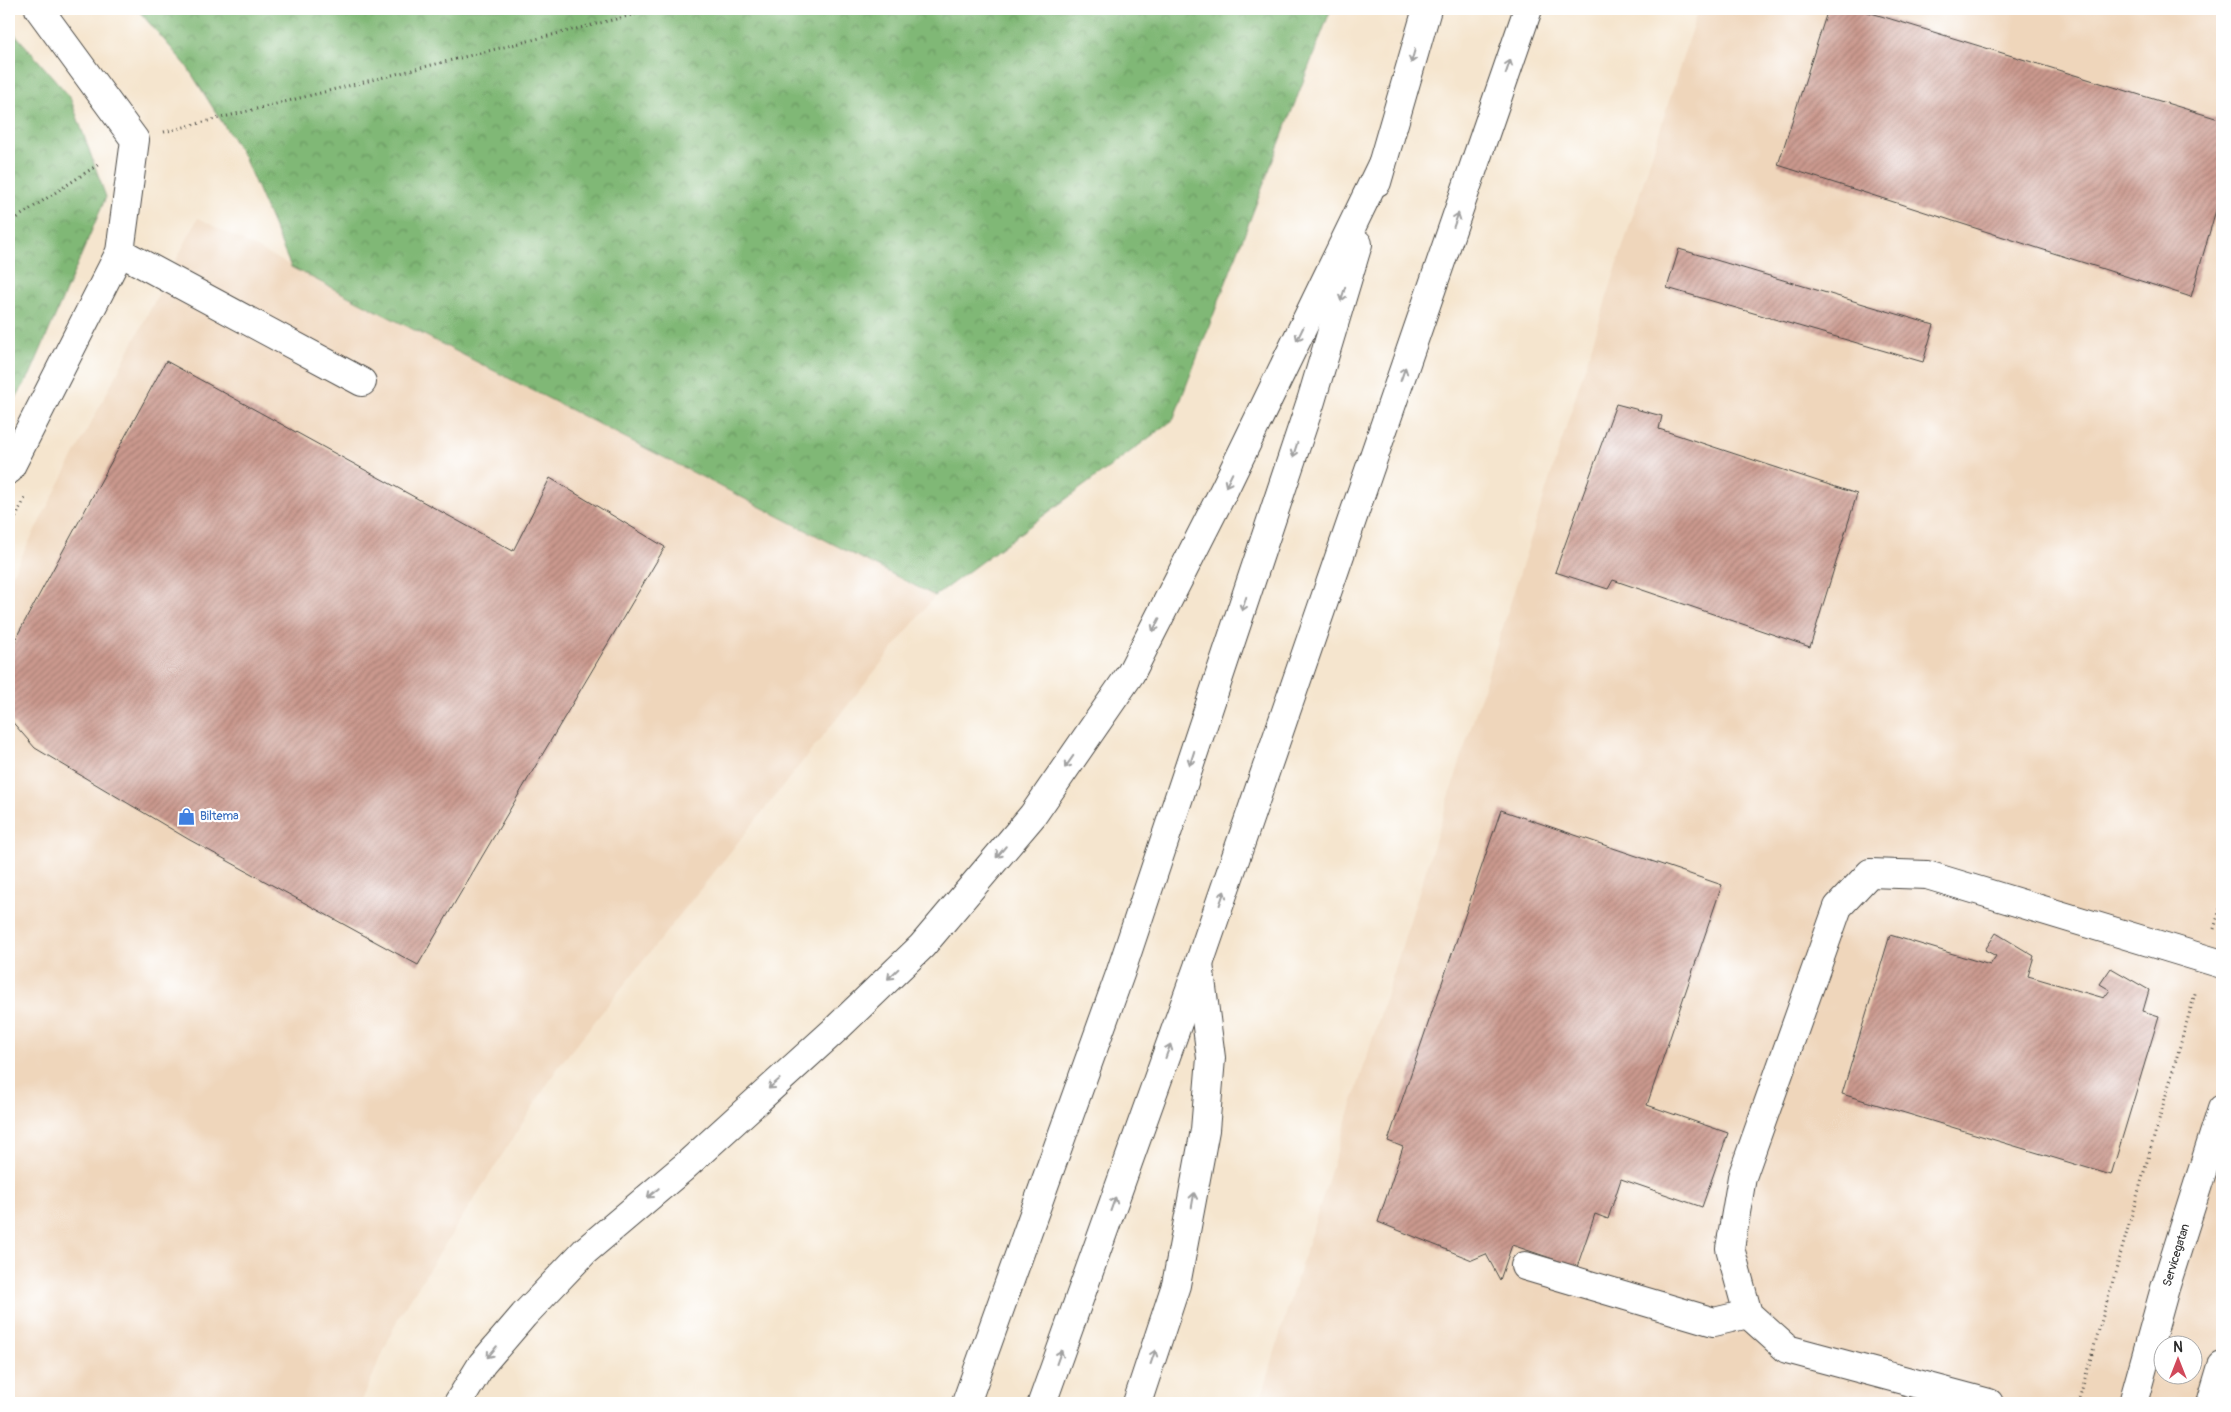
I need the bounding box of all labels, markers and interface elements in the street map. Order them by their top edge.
one-way arrow [1408,47,1418,63]
one-way arrow [1504,59,1513,75]
one-way arrow [1452,213,1461,229]
one-way arrow [1338,286,1348,302]
one-way arrow [1295,326,1304,341]
one-way arrow [1399,367,1408,382]
one-way arrow [1290,441,1299,457]
one-way arrow [1224,472,1233,487]
one-way arrow [1238,595,1248,611]
one-way arrow [1151,617,1160,632]
one-way arrow [1187,750,1197,766]
one-way arrow [1064,755,1074,769]
shop icon: Biltema [176,806,196,826]
place label: Biltema [200,809,239,824]
one-way arrow [995,846,1007,859]
one-way arrow [1218,891,1227,906]
one-way arrow [887,968,900,980]
one-way arrow [1164,1044,1173,1060]
one-way arrow [767,1078,780,1090]
one-way arrow [647,1187,660,1198]
one-way arrow [1188,1192,1198,1208]
one-way arrow [1109,1197,1118,1213]
street label: Servicegatan [2160,1222,2193,1288]
north arrow [2154,1334,2204,1384]
text: N [2173,1339,2183,1356]
one-way arrow [487,1346,498,1359]
one-way arrow [1054,1350,1064,1366]
one-way arrow [1149,1350,1158,1365]

